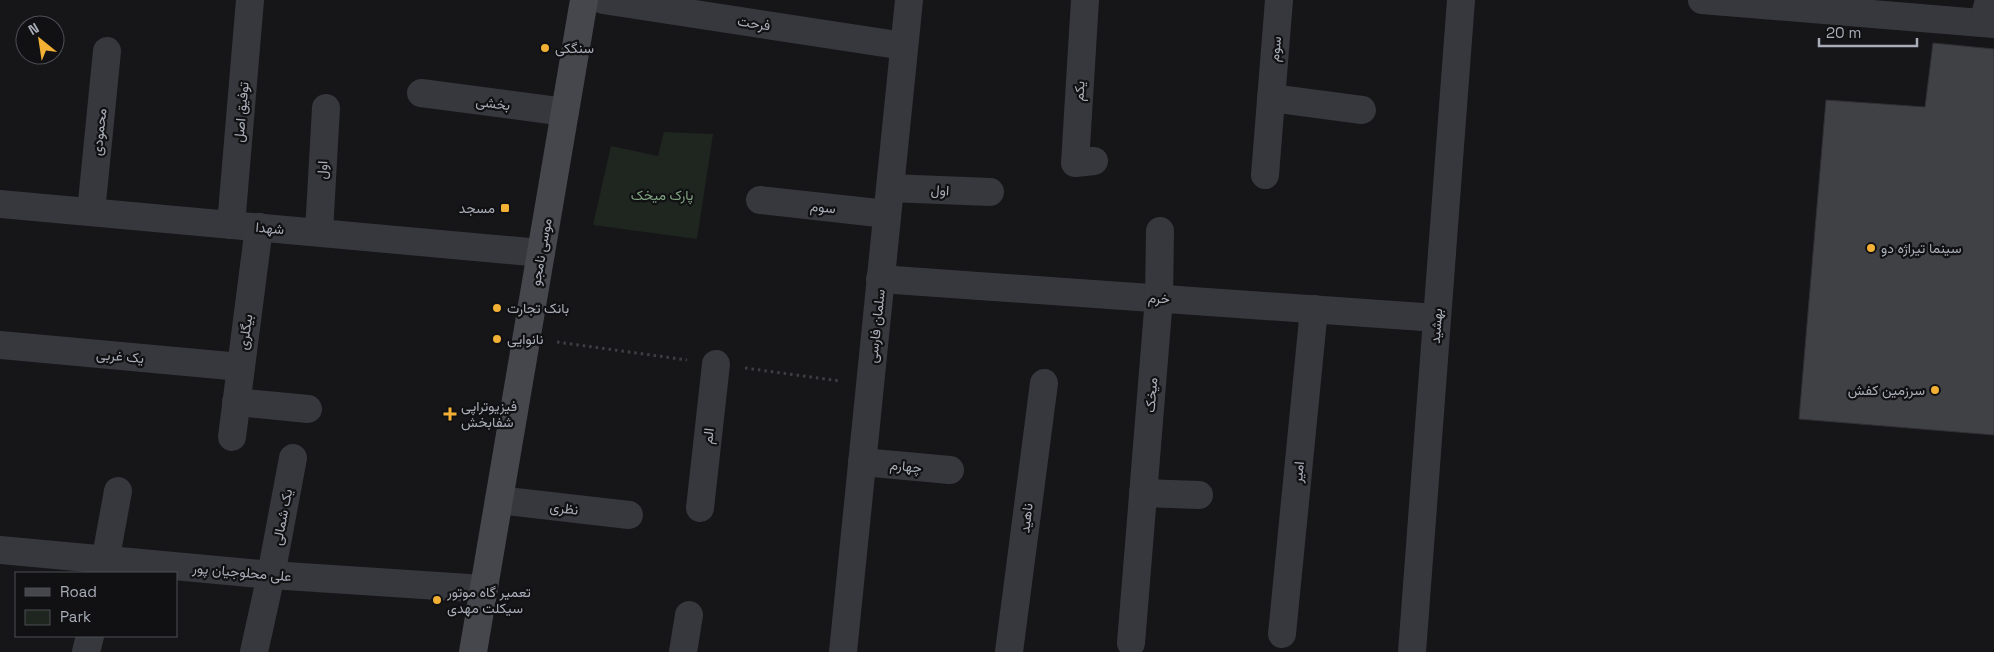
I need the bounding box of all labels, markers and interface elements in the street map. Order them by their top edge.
street label: فرحت [736,12,772,34]
north arrow [15,15,65,65]
scale bar [1819,15,1916,47]
text: N [25,19,42,39]
text: 20 m [1826,23,1861,42]
street label: سوم [1265,35,1285,63]
place label: سنگکی [555,39,594,57]
marker: سنگکی [539,42,551,54]
street label: یکم [1069,80,1089,102]
street label: توفیق اصل [229,81,253,143]
street label: بخشی [475,92,511,114]
street label: محمودی [88,107,110,157]
street label: اول [313,160,332,180]
street label: اول [930,181,950,200]
park label: پارک میخک [631,186,693,205]
street label: سوم [809,197,837,217]
place label: مسجد [459,199,495,217]
marker: مسجد [499,202,511,214]
street label: موسی نامجو [526,217,556,287]
street label: شهدا [255,218,285,238]
place label: سینما تیراژه دو [1881,239,1961,257]
marker: سینما تیراژه دو [1865,242,1877,254]
street label: سلمان فارسی [863,288,889,364]
street label: خرم [1147,288,1171,308]
place label: بانک تجارت [507,299,569,317]
marker: بانک تجارت [491,302,503,314]
street label: بهشید [1426,308,1446,344]
street label: بیگلری [234,313,256,351]
place label: نانوایی [507,330,543,348]
marker: نانوایی [491,333,503,345]
street label: یک غربی [95,345,145,367]
street label: میخک [1140,377,1162,413]
place label: سرزمین کفش [1848,381,1925,399]
marker: سرزمین کفش [1929,384,1941,396]
place label: فیزیوتراپی شفابخش [461,397,517,431]
marker: فیزیوتراپی شفابخش [443,407,457,421]
street label: الم [698,427,718,445]
street label: چهارم [889,455,923,478]
street label: امیر [1288,460,1308,485]
street label: یک شمالی [268,487,296,547]
street label: نظری [549,497,579,519]
street label: ناهید [1015,502,1037,534]
street label: علی محلوجیان پور [191,559,292,586]
legend [15,572,178,637]
text: Road [60,582,97,601]
place label: تعمیر گاه موتور سیکلت مهدی [446,583,531,617]
marker: تعمیر گاه موتور سیکلت مهدی [431,594,443,606]
text: Park [60,607,91,626]

